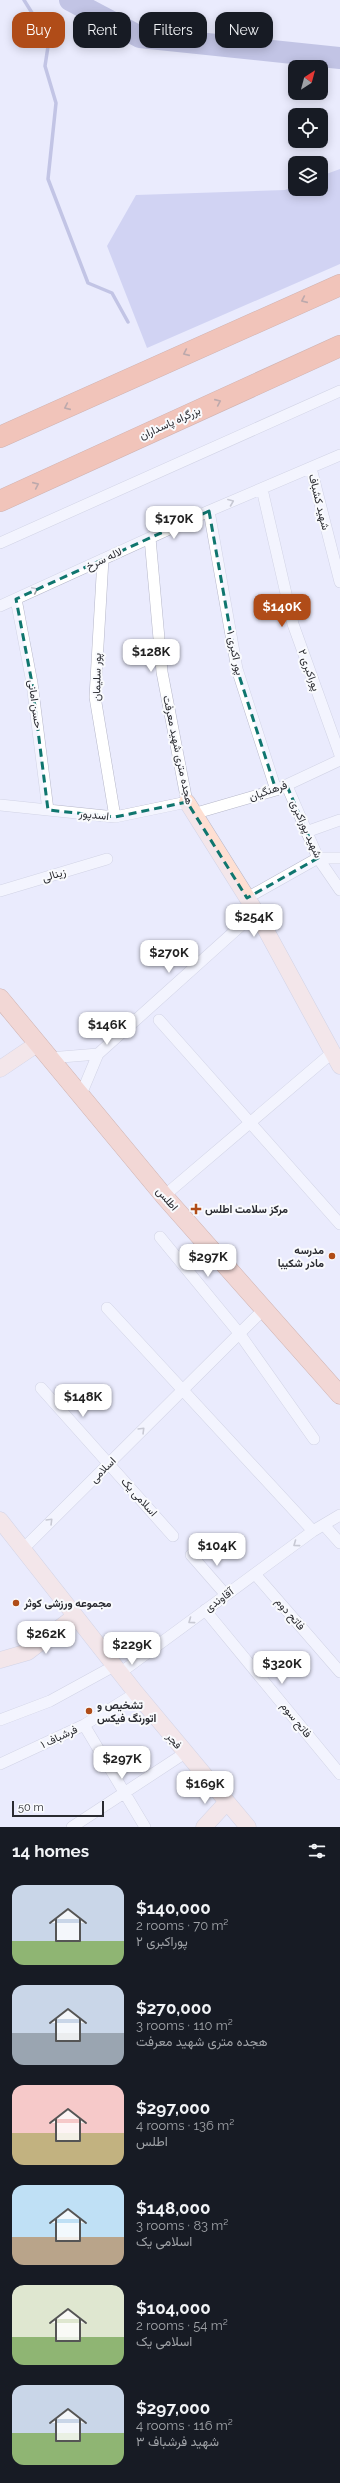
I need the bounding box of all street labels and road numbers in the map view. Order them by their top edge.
street label: بزرگراه پاسداران [138,404,203,443]
street label: شهید کشباف [306,473,332,532]
street label: لاله سرخ [84,545,124,574]
street label: پور اکبری ۱ [223,630,246,676]
street label: پوراکبری ۲ [294,647,323,693]
street label: پور سلیمان [90,653,105,701]
street label: حسن امانی [25,679,45,729]
street label: هجده متری شهید معرفت [160,694,196,806]
street label: فرهنگیان [247,778,289,804]
street label: شهید پوراکبری [287,798,325,861]
street label: اسدپور [77,807,109,824]
street label: زینالی [41,865,68,885]
street label: اطلس [153,1185,181,1213]
street label: اسلامی [87,1454,119,1486]
street label: اسلامی یک [118,1475,160,1519]
street label: آقاوندی [202,1584,237,1615]
street label: فاتح دوم [272,1595,307,1633]
street label: فاتح سوم [277,1700,314,1741]
street label: فرشباف ۱ [38,1723,80,1751]
street label: فجر [163,1730,184,1752]

